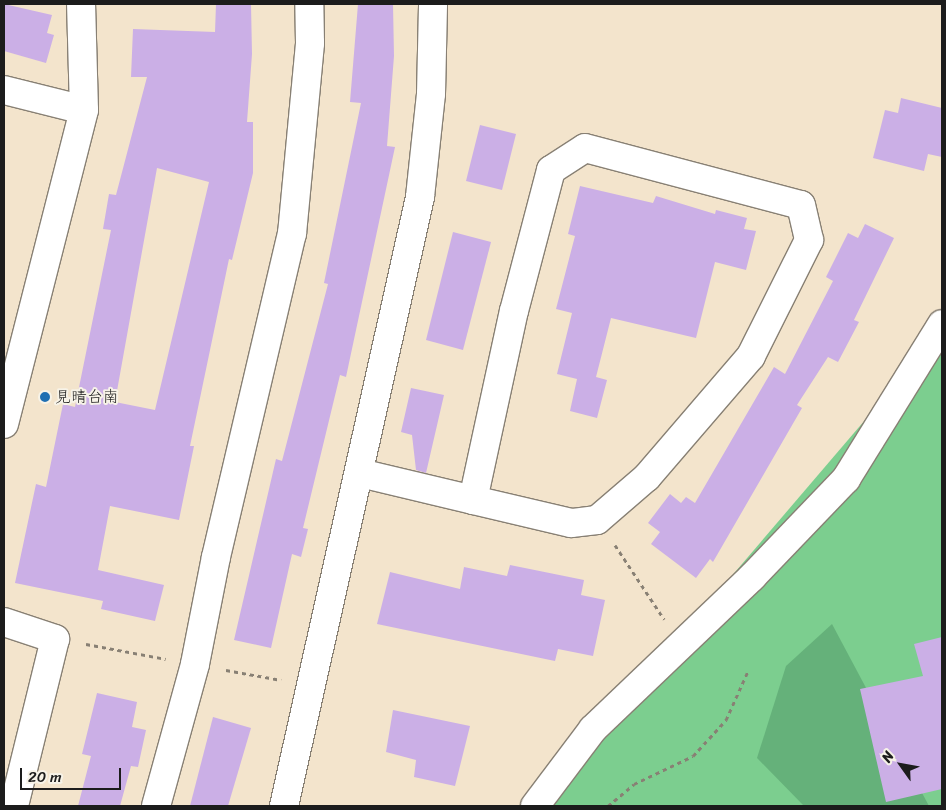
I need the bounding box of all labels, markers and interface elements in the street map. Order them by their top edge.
place label: 見晴台南 [55,387,119,407]
marker: 見晴台南 [39,391,51,403]
north arrow [876,740,926,790]
text: N [875,746,901,768]
scale bar [22,758,124,790]
text: 20 m [28,764,62,790]

